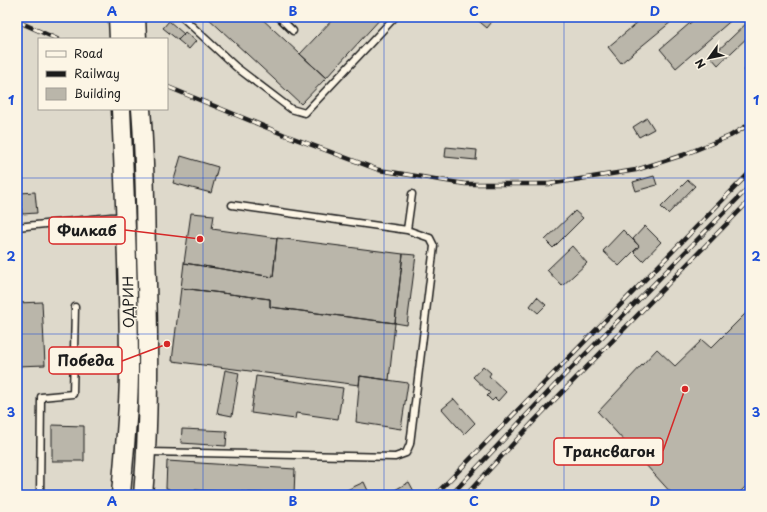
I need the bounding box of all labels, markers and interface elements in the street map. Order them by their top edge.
text: A [107,1,117,20]
text: B [289,1,298,20]
text: C [469,1,479,20]
text: D [650,1,660,20]
legend [38,38,168,110]
north arrow [689,38,729,78]
text: Road [74,44,103,62]
text: N [691,55,710,72]
text: Railway [74,64,120,82]
text: Building [74,84,121,102]
text: 1 [8,90,14,109]
text: 1 [753,90,759,109]
callout: Филкаб [49,217,125,244]
text: Филкаб [57,218,117,241]
text: 2 [6,246,16,265]
text: 2 [751,246,761,265]
street label: ОДРИН [117,276,139,328]
callout: Победа [49,347,122,374]
text: Победа [58,348,114,371]
text: 3 [7,402,16,421]
text: 3 [752,402,761,421]
callout: Tрансвагон [554,438,663,465]
text: Tрансвагон [563,439,656,462]
text: A [107,491,117,510]
text: B [289,491,298,510]
text: C [469,491,479,510]
text: D [650,491,660,510]

